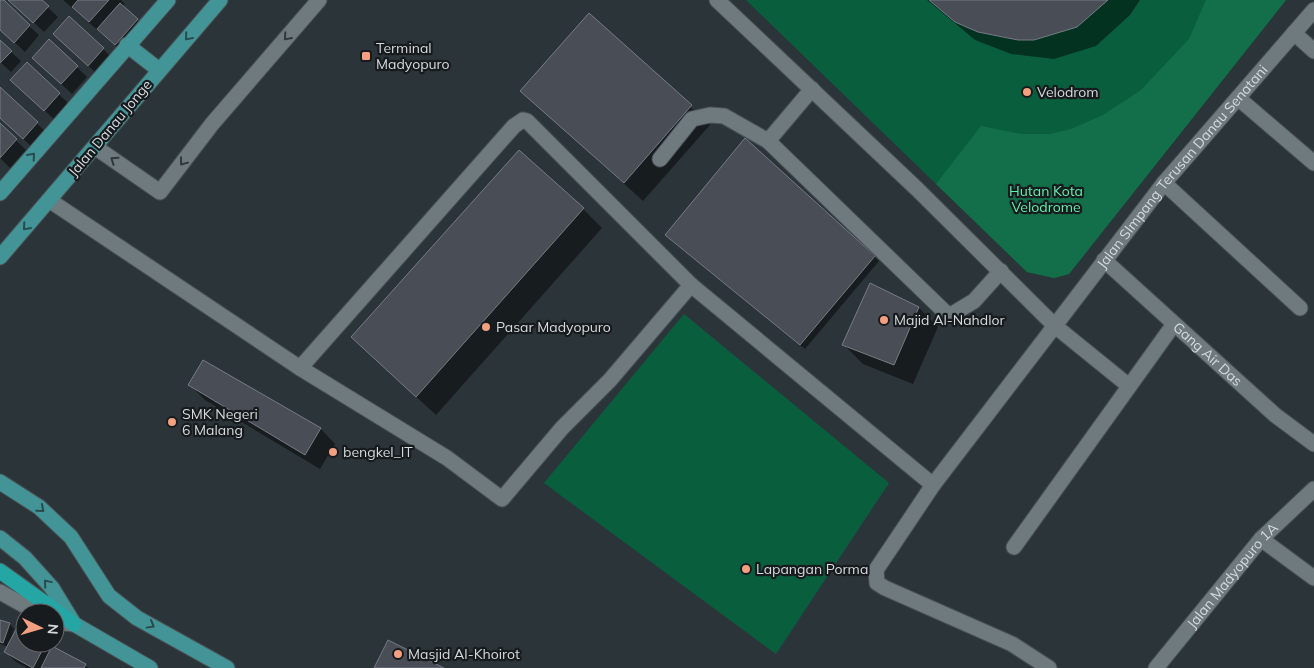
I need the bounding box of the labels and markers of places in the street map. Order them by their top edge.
place label: Terminal Madyopuro [376,39,450,73]
marker: Terminal Madyopuro [360,50,372,62]
place label: Velodrom [1037,83,1099,101]
marker: Velodrom [1021,86,1033,98]
place label: Majid Al-Nahdlor [894,311,1006,329]
marker: Majid Al-Nahdlor [878,314,890,326]
place label: Pasar Madyopuro [496,318,611,336]
marker: Pasar Madyopuro [480,321,492,333]
place label: SMK Negeri 6 Malang [182,405,258,439]
marker: SMK Negeri 6 Malang [166,416,178,428]
place label: bengkel_IT [343,443,413,461]
marker: bengkel_IT [327,446,339,458]
place label: Lapangan Porma [756,560,868,578]
marker: Lapangan Porma [740,563,752,575]
place label: Masjid Al-Khoirot [408,645,520,663]
marker: Masjid Al-Khoirot [392,648,404,660]

